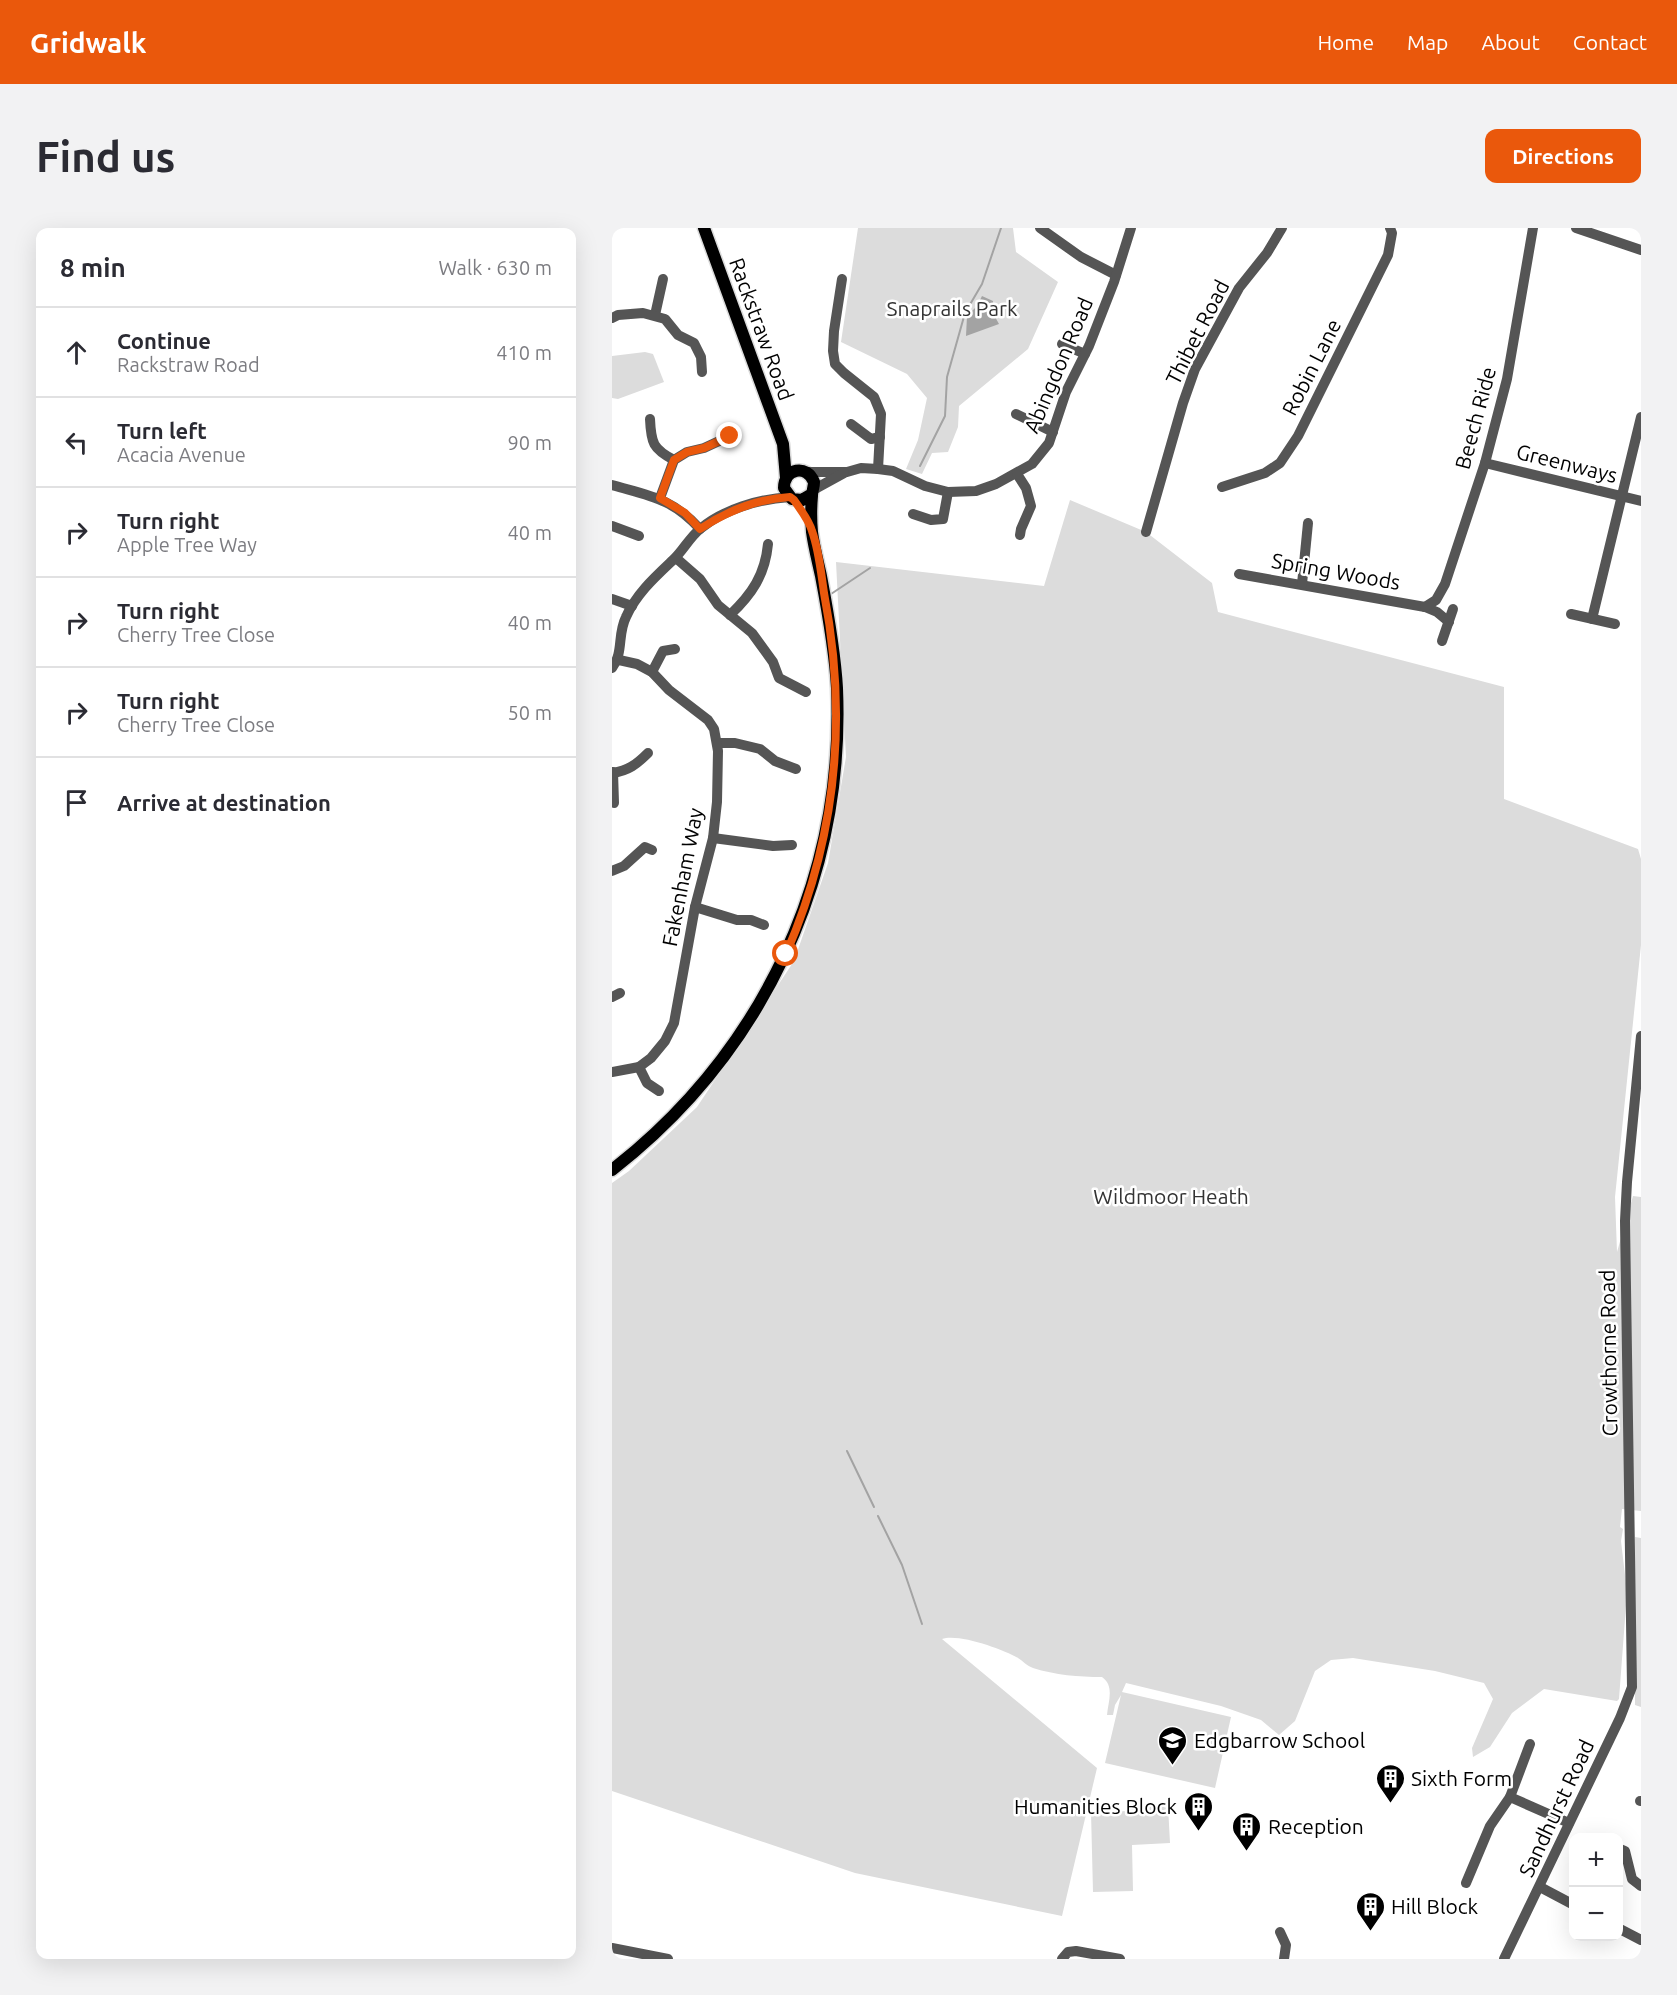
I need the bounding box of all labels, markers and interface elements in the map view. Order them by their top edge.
text: Gridwalk [30,27,147,58]
text: Home [1317,30,1374,54]
text: Map [1407,30,1448,54]
text: About [1481,30,1540,54]
text: Contact [1573,30,1647,54]
button: Directions [1485,129,1641,183]
text: Find us [36,133,175,180]
text: 8 min [60,253,126,282]
street label: Rackstraw Road [725,255,799,403]
text: Walk · 630 m [439,256,552,279]
street label: Thibet Road [1160,276,1234,388]
street label: Abingdon Road [1019,294,1097,436]
park label: Snaprails Park [886,296,1018,320]
street label: Robin Lane [1277,315,1345,419]
text: Continue [117,328,211,353]
icon: ahead [60,336,93,369]
text: 410 m [496,341,552,364]
text: Rackstraw Road [117,353,260,376]
street label: Beech Ride [1450,364,1500,472]
text: Turn left [117,418,207,443]
route end [716,422,742,448]
icon: left [60,426,93,459]
text: 90 m [508,431,552,454]
street label: Greenways [1514,439,1620,487]
text: Acacia Avenue [117,443,246,466]
text: Turn right [117,508,219,533]
icon: right [60,516,93,549]
text: 40 m [508,521,552,544]
text: Apple Tree Way [117,533,257,556]
street label: Spring Woods [1270,548,1402,594]
text: Turn right [117,598,219,623]
icon: right [60,606,93,639]
text: 40 m [508,611,552,634]
text: Cherry Tree Close [117,623,275,646]
text: Turn right [117,688,219,713]
icon: right [60,696,93,729]
text: 50 m [508,701,552,724]
text: Cherry Tree Close [117,713,275,736]
icon: arrive [60,786,93,819]
text: Arrive at destination [117,790,331,815]
street label: Fakenham Way [657,806,707,948]
route start [772,940,798,966]
park label: Wildmoor Heath [1093,1184,1249,1208]
street label: Crowthorne Road [1595,1269,1621,1437]
school or university icon: Edgbarrow School [1157,1724,1189,1766]
place label: Edgbarrow School [1194,1728,1365,1752]
street label: Sandhurst Road [1514,1736,1598,1880]
building icon: Sixth Form [1374,1762,1406,1804]
place label: Sixth Form [1411,1766,1512,1790]
building icon: Humanities Block [1182,1790,1214,1832]
place label: Humanities Block [1014,1794,1177,1818]
building icon: Reception [1231,1810,1263,1852]
place label: Reception [1268,1814,1364,1838]
map controls [1569,1833,1623,1941]
button: + [1569,1833,1623,1887]
button: − [1569,1887,1623,1941]
building icon: Hill Block [1354,1890,1386,1932]
place label: Hill Block [1391,1894,1478,1918]

